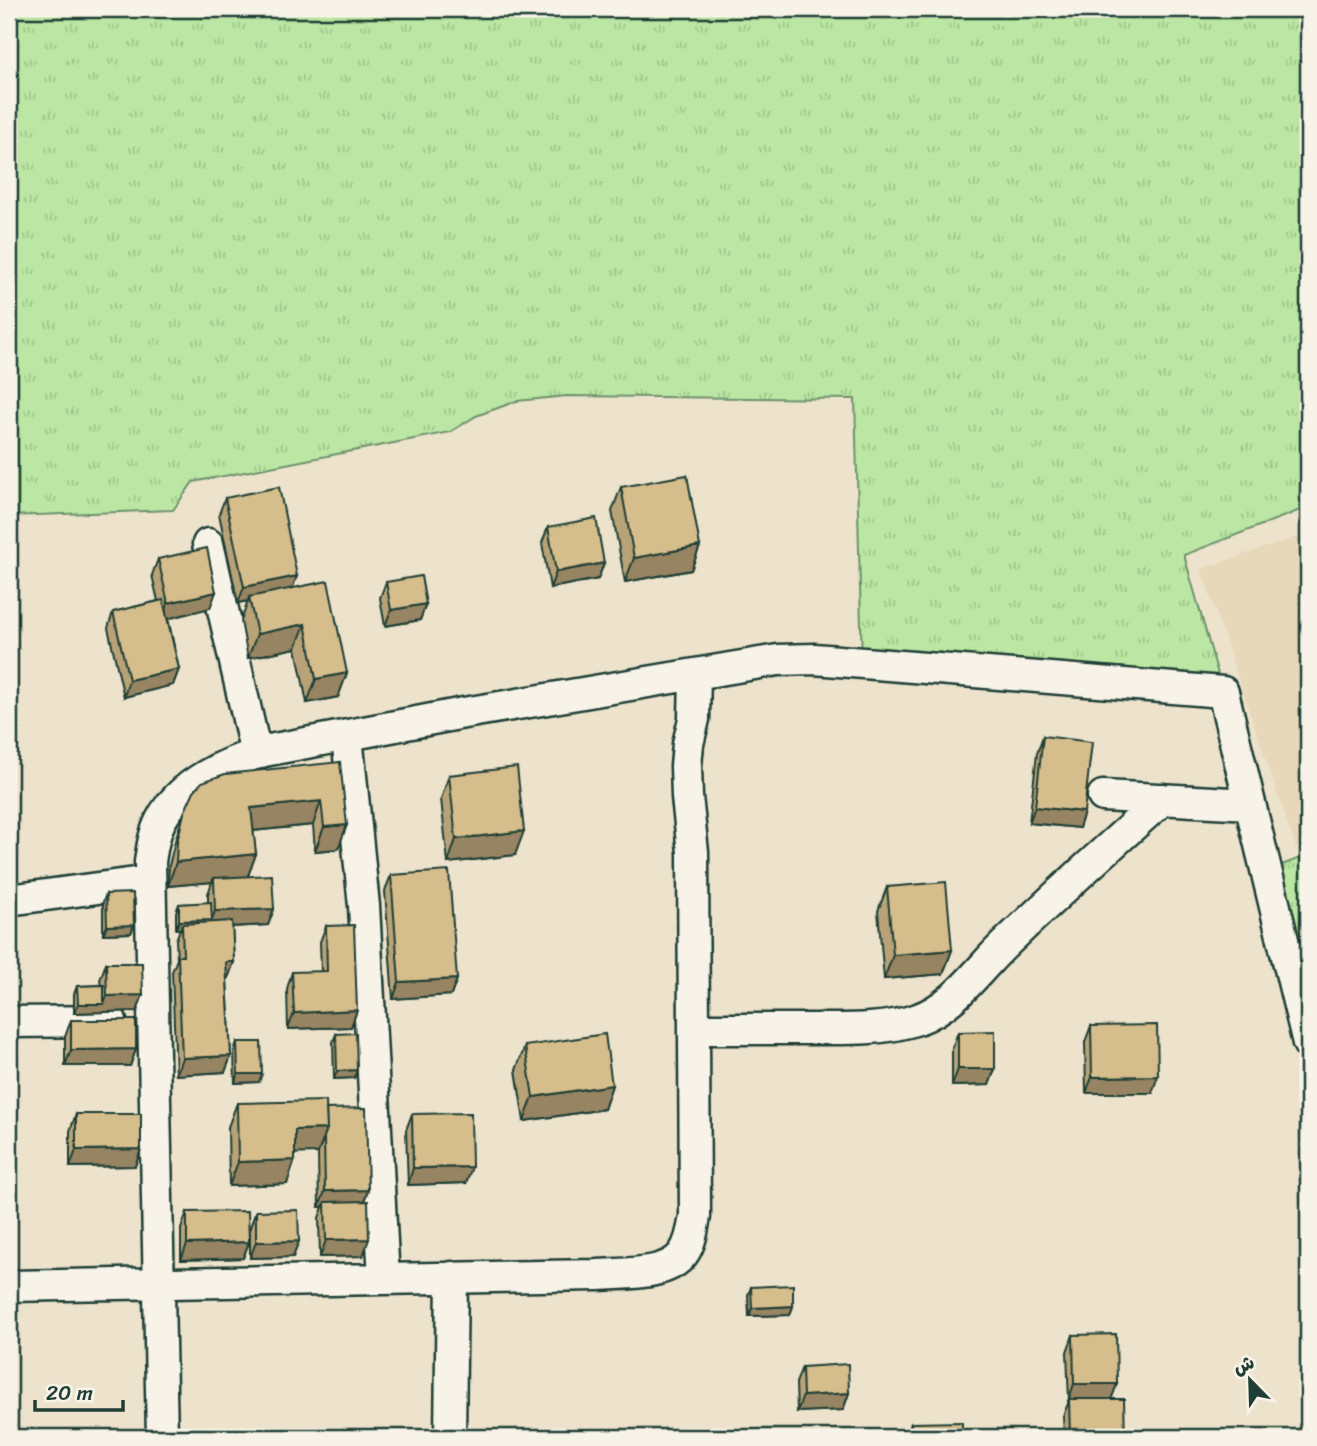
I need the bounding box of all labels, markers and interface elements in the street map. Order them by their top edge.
north arrow [1216,1344,1286,1414]
text: ش [1227,1346,1260,1384]
scale bar [35,1369,122,1413]
text: 20 m [46,1374,93,1412]

